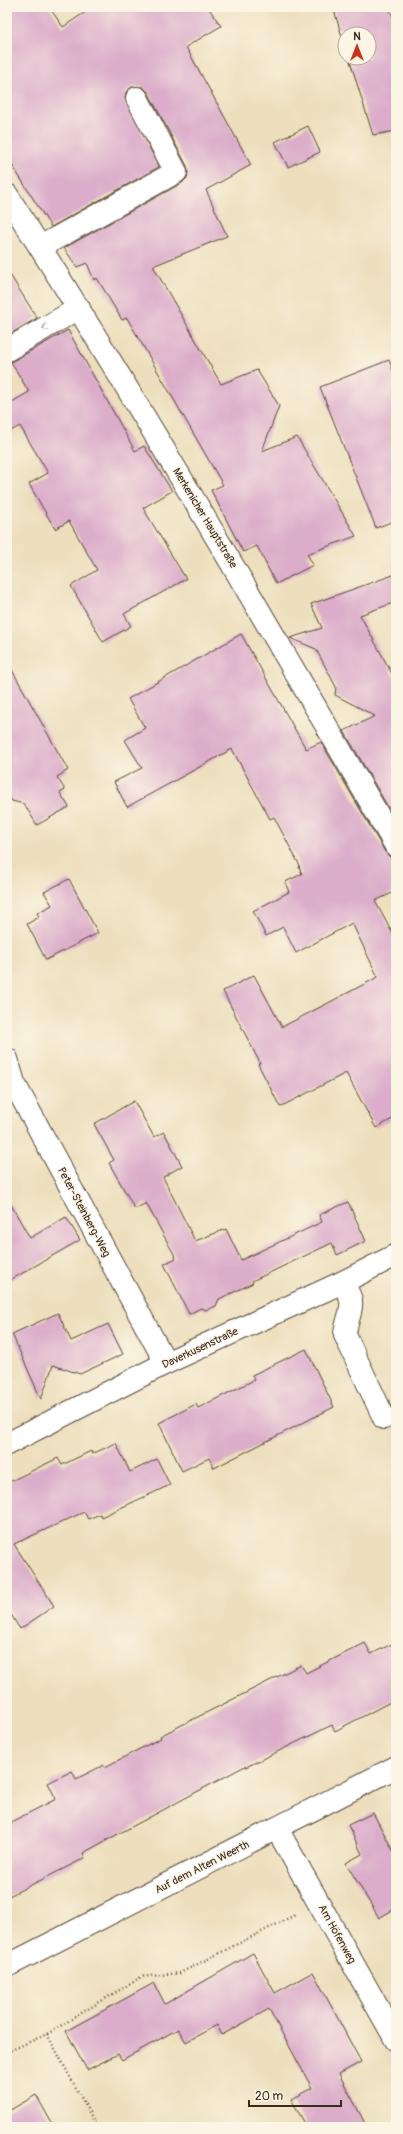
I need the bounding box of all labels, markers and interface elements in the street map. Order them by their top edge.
north arrow [337,26,377,66]
text: N [353,30,361,43]
one-way arrow [42,323,49,331]
street label: Merkenicher Hauptstraße [170,466,240,571]
street label: Peter-Steinberg-Weg [55,1165,113,1259]
street label: Daverkusenstraße [160,1324,241,1371]
street label: Auf dem Alten Weerth [153,1838,251,1896]
street label: Am Höfenweg [315,1902,359,1966]
scale bar [249,2082,341,2108]
text: 20 m [255,2089,284,2104]

